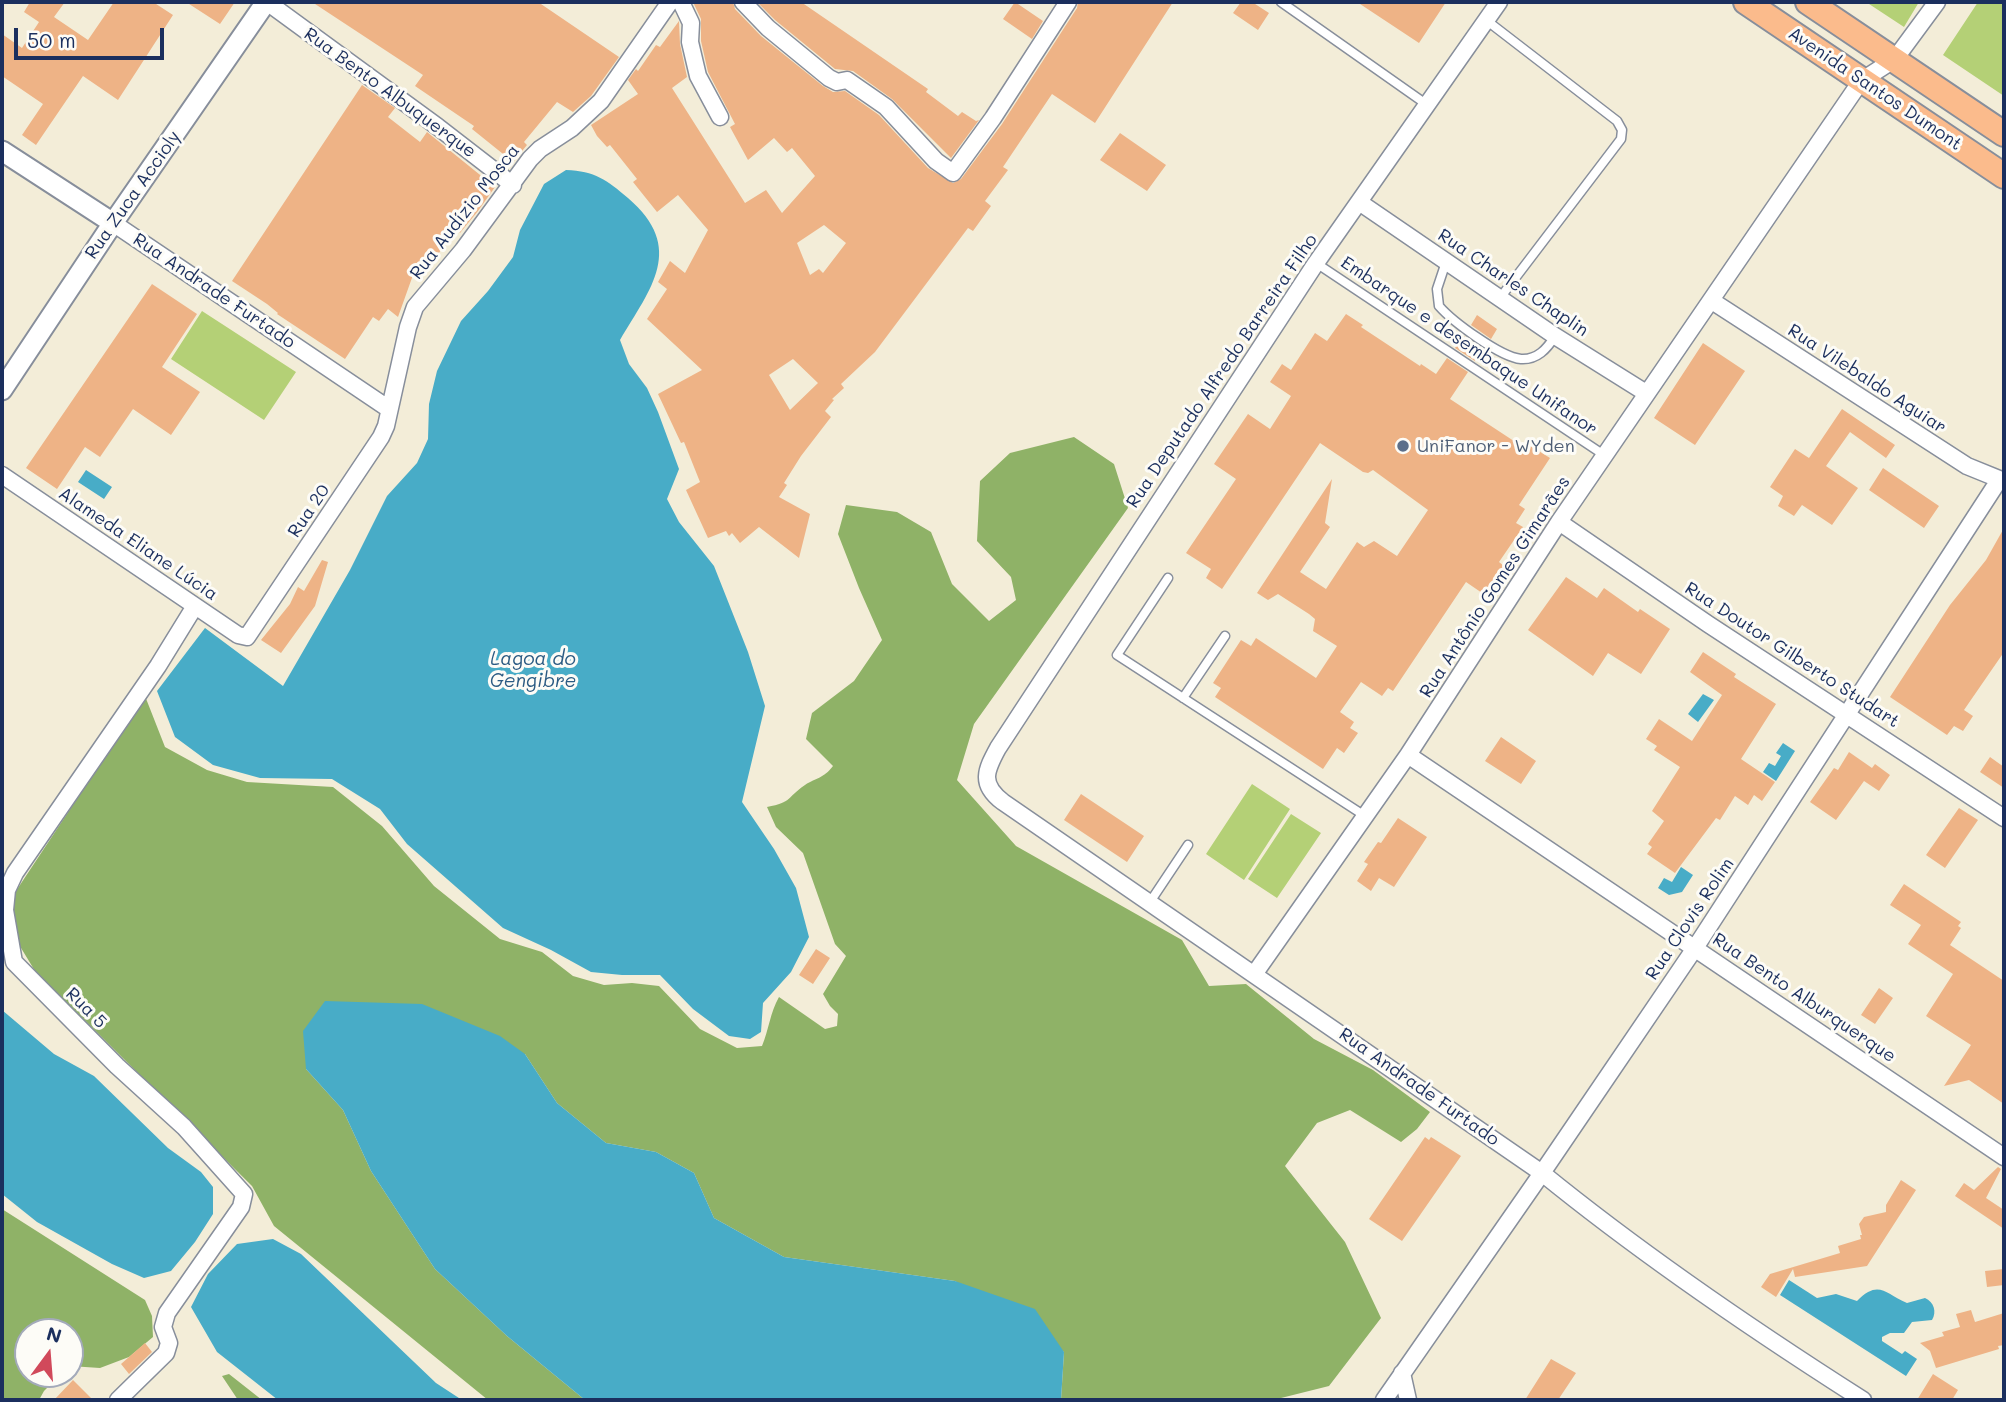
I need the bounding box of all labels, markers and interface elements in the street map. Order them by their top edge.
scale bar [18,14,168,58]
street label: Rua Bento Albuquerque [300,23,480,163]
street label: Avenida Santos Dumont [1784,23,1966,155]
text: 50 m [27,26,76,53]
street label: Rua Zuca Accioly [81,127,185,263]
street label: Rua Audízio Mosca [406,140,524,284]
street label: Rua Charles Chaplin [1434,225,1592,341]
street label: Rua Andrade Furtado [129,229,299,353]
street label: Rua Deputado Alfredo Barreira Filho [1122,230,1322,512]
street label: Embarque e desembaque Unifanor [1337,252,1601,440]
street label: Rua Vilebaldo Aguiar [1784,320,1950,438]
place label: UniFanor - WYden [1417,435,1575,457]
marker: UniFanor - WYden [1395,438,1411,454]
street label: Rua Antônio Gomes Gimarães [1415,472,1575,702]
street label: Rua 20 [283,480,335,542]
street label: Alameda Eliane Lúcia [54,483,222,605]
street label: Rua Doutor Gilberto Studart [1681,577,1903,733]
water label: Lagoa do Gengibre [490,648,576,692]
street label: Rua Clovis Rolim [1641,854,1739,984]
street label: Rua Bento Alburquerque [1708,929,1900,1067]
street label: Rua 5 [61,983,111,1033]
street label: Rua Andrade Furtado [1335,1023,1503,1151]
north arrow [14,1318,84,1388]
text: N [44,1320,65,1348]

